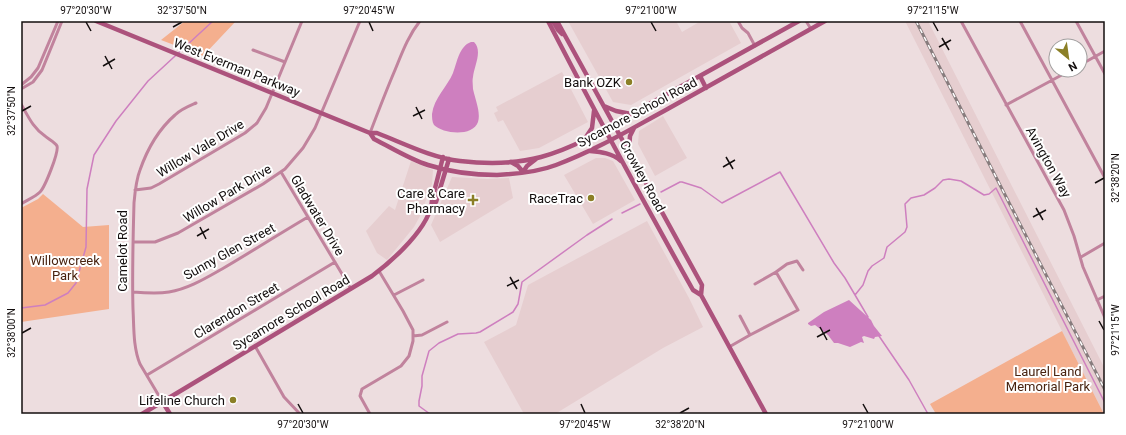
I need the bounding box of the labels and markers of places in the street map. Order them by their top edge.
place label: Bank OZK [564,75,622,90]
marker: Bank OZK [624,77,634,87]
place label: Care & Care Pharmacy [397,186,465,216]
place label: RaceTrac [529,191,583,206]
marker: RaceTrac [586,193,596,203]
marker: Care & Care Pharmacy [468,195,478,205]
place label: Lifeline Church [139,393,225,408]
marker: Lifeline Church [228,395,238,405]

